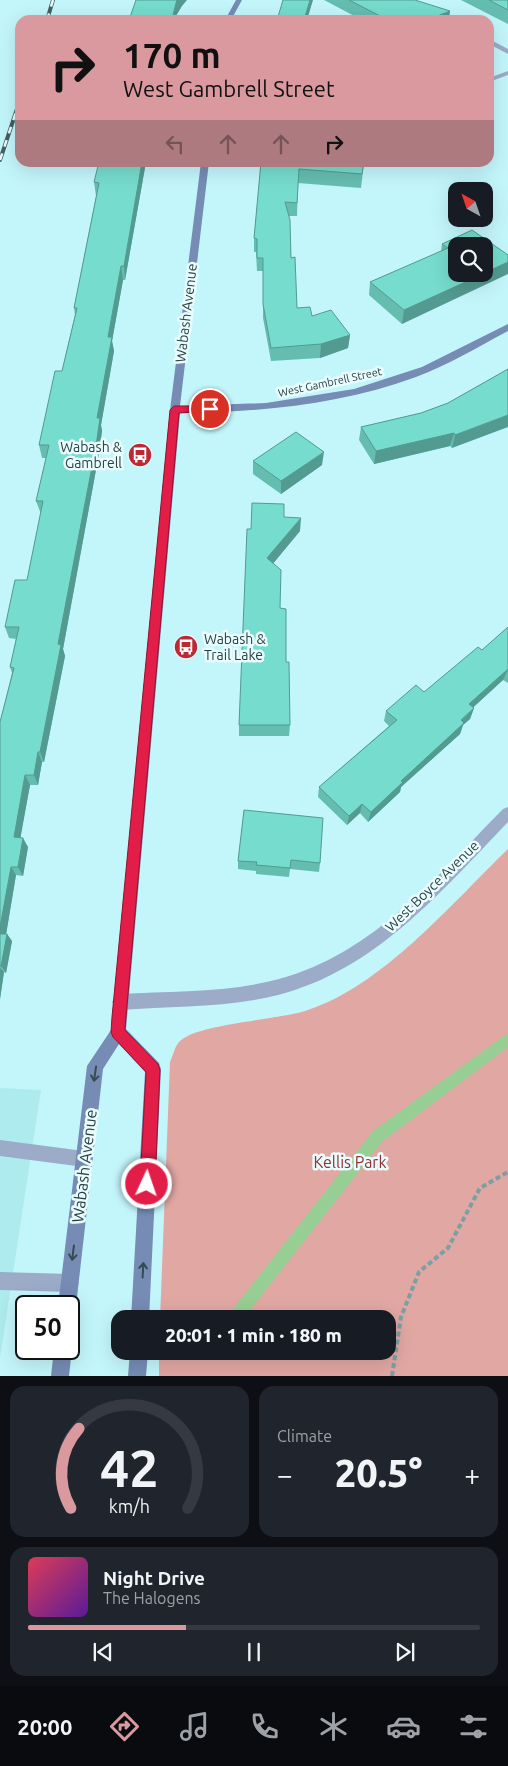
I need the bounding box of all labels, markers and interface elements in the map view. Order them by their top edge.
icon: right [40,35,105,100]
text: 170 m [123,35,221,75]
text: West Gambrell Street [123,76,335,101]
icon: left [161,130,189,158]
icon: ahead [214,130,242,158]
icon: ahead [267,130,295,158]
icon: right [320,130,348,158]
north arrow [448,182,492,228]
map controls [448,182,493,282]
button: search [448,237,493,282]
street label: Wabash Avenue [172,263,200,363]
street label: West Gambrell Street [277,365,384,399]
pin [189,388,231,430]
icon: arrive [196,395,224,423]
place label: Wabash & Gambrell [60,439,123,471]
bus stop icon: Wabash & Gambrell [127,442,153,468]
place label: Wabash & Trail Lake [204,631,267,663]
bus stop icon: Wabash & Trail Lake [173,634,199,660]
street label: West Boyce Avenue [382,837,482,935]
one-way arrow [89,1066,99,1082]
street label: Wabash Avenue [68,1108,100,1224]
park label: Kellis Park [313,1153,387,1171]
position arrow [120,1157,172,1209]
one-way arrow [68,1245,78,1261]
one-way arrow [138,1262,147,1278]
speed limit sign: 50 [15,1295,80,1360]
text: 20:01 · 1 min · 180 m [165,1324,342,1346]
text: Climate [277,1427,332,1445]
text: 42 [100,1439,159,1497]
text: 20.5° [335,1452,422,1494]
text: − [277,1459,293,1490]
text: + [464,1459,480,1490]
text: km/h [109,1496,150,1516]
text: Night Drive [103,1567,205,1589]
text: The Halogens [103,1589,201,1607]
icon: previous [89,1638,117,1666]
icon: pause [240,1638,268,1666]
icon: next [391,1638,419,1666]
icon: directions [107,1709,142,1744]
icon: music [177,1709,212,1744]
icon: phone [247,1709,282,1744]
icon: climate [316,1709,351,1744]
icon: car [386,1709,421,1744]
icon: filters [456,1709,491,1744]
text: 20:00 [17,1714,72,1739]

